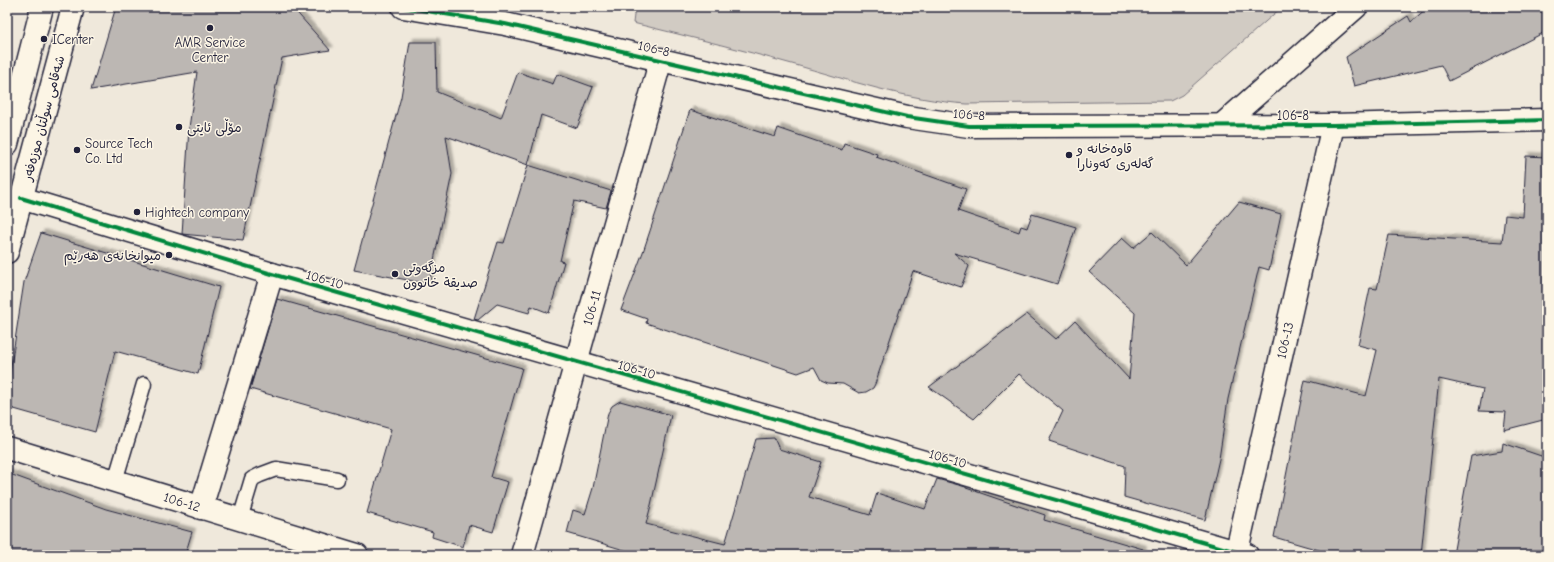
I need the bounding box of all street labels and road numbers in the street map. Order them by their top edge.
street label: 106-8 [637,38,671,59]
street label: شەقامی سوڵتان موزەفەر [17,53,69,184]
street label: 106-8 [952,106,986,123]
street label: 106-8 [1277,108,1309,123]
street label: 106-10 [304,267,345,292]
street label: 106-11 [580,288,604,327]
street label: 106-13 [1274,321,1296,360]
street label: 106-10 [616,357,657,382]
street label: 106-10 [927,446,968,471]
street label: 106-12 [162,489,202,515]

